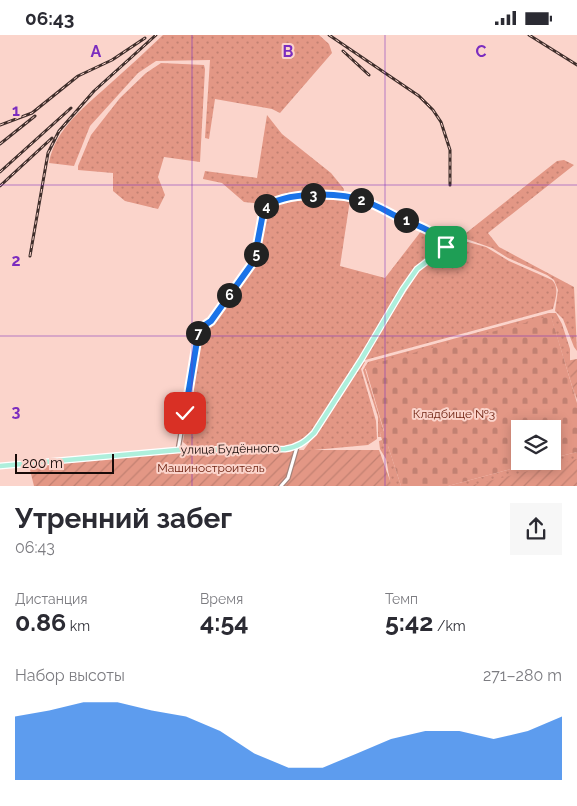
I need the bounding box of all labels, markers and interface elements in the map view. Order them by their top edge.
text: 06:43 [25,7,74,29]
text: A [91,42,102,61]
text: B [283,42,294,61]
text: C [476,42,487,61]
text: 1 [12,101,20,120]
pin: 3 [300,183,326,207]
text: 3 [310,187,317,203]
pin: 2 [348,187,374,213]
text: 2 [358,192,365,208]
pin: 4 [254,193,278,219]
text: 4 [263,198,271,214]
pin: 1 [394,207,418,233]
text: 1 [403,212,410,228]
pin [425,226,467,268]
icon: arrive [432,233,460,261]
pin: 5 [244,241,268,267]
text: 5 [253,246,260,262]
text: 2 [11,251,21,270]
pin: 6 [216,283,242,307]
text: 6 [225,287,234,303]
pin: 7 [186,321,210,345]
text: 7 [195,325,202,341]
pin [164,392,206,434]
icon: check [171,399,199,427]
text: 3 [12,402,21,421]
park label: Кладбище №3 [413,407,495,421]
map controls [511,420,561,470]
button: layers [511,420,561,470]
street label: улица Будённого [181,441,279,457]
scale bar [15,451,114,474]
text: 200 m [22,455,63,471]
park label: Машиностроитель [157,461,265,475]
text: Утренний забег [15,502,232,535]
button: share [510,503,562,555]
text: 06:43 [15,538,55,557]
text: Дистанция [15,591,88,607]
text: Время [200,591,243,607]
text: Темп [385,591,418,607]
text: 0.86 [15,607,66,637]
text: 4:54 [200,607,249,637]
text: 5:42 [385,607,433,637]
text: km [66,618,90,634]
text: /km [433,618,466,634]
text: Набор высоты [15,666,125,685]
text: 271–280 m [483,666,562,685]

